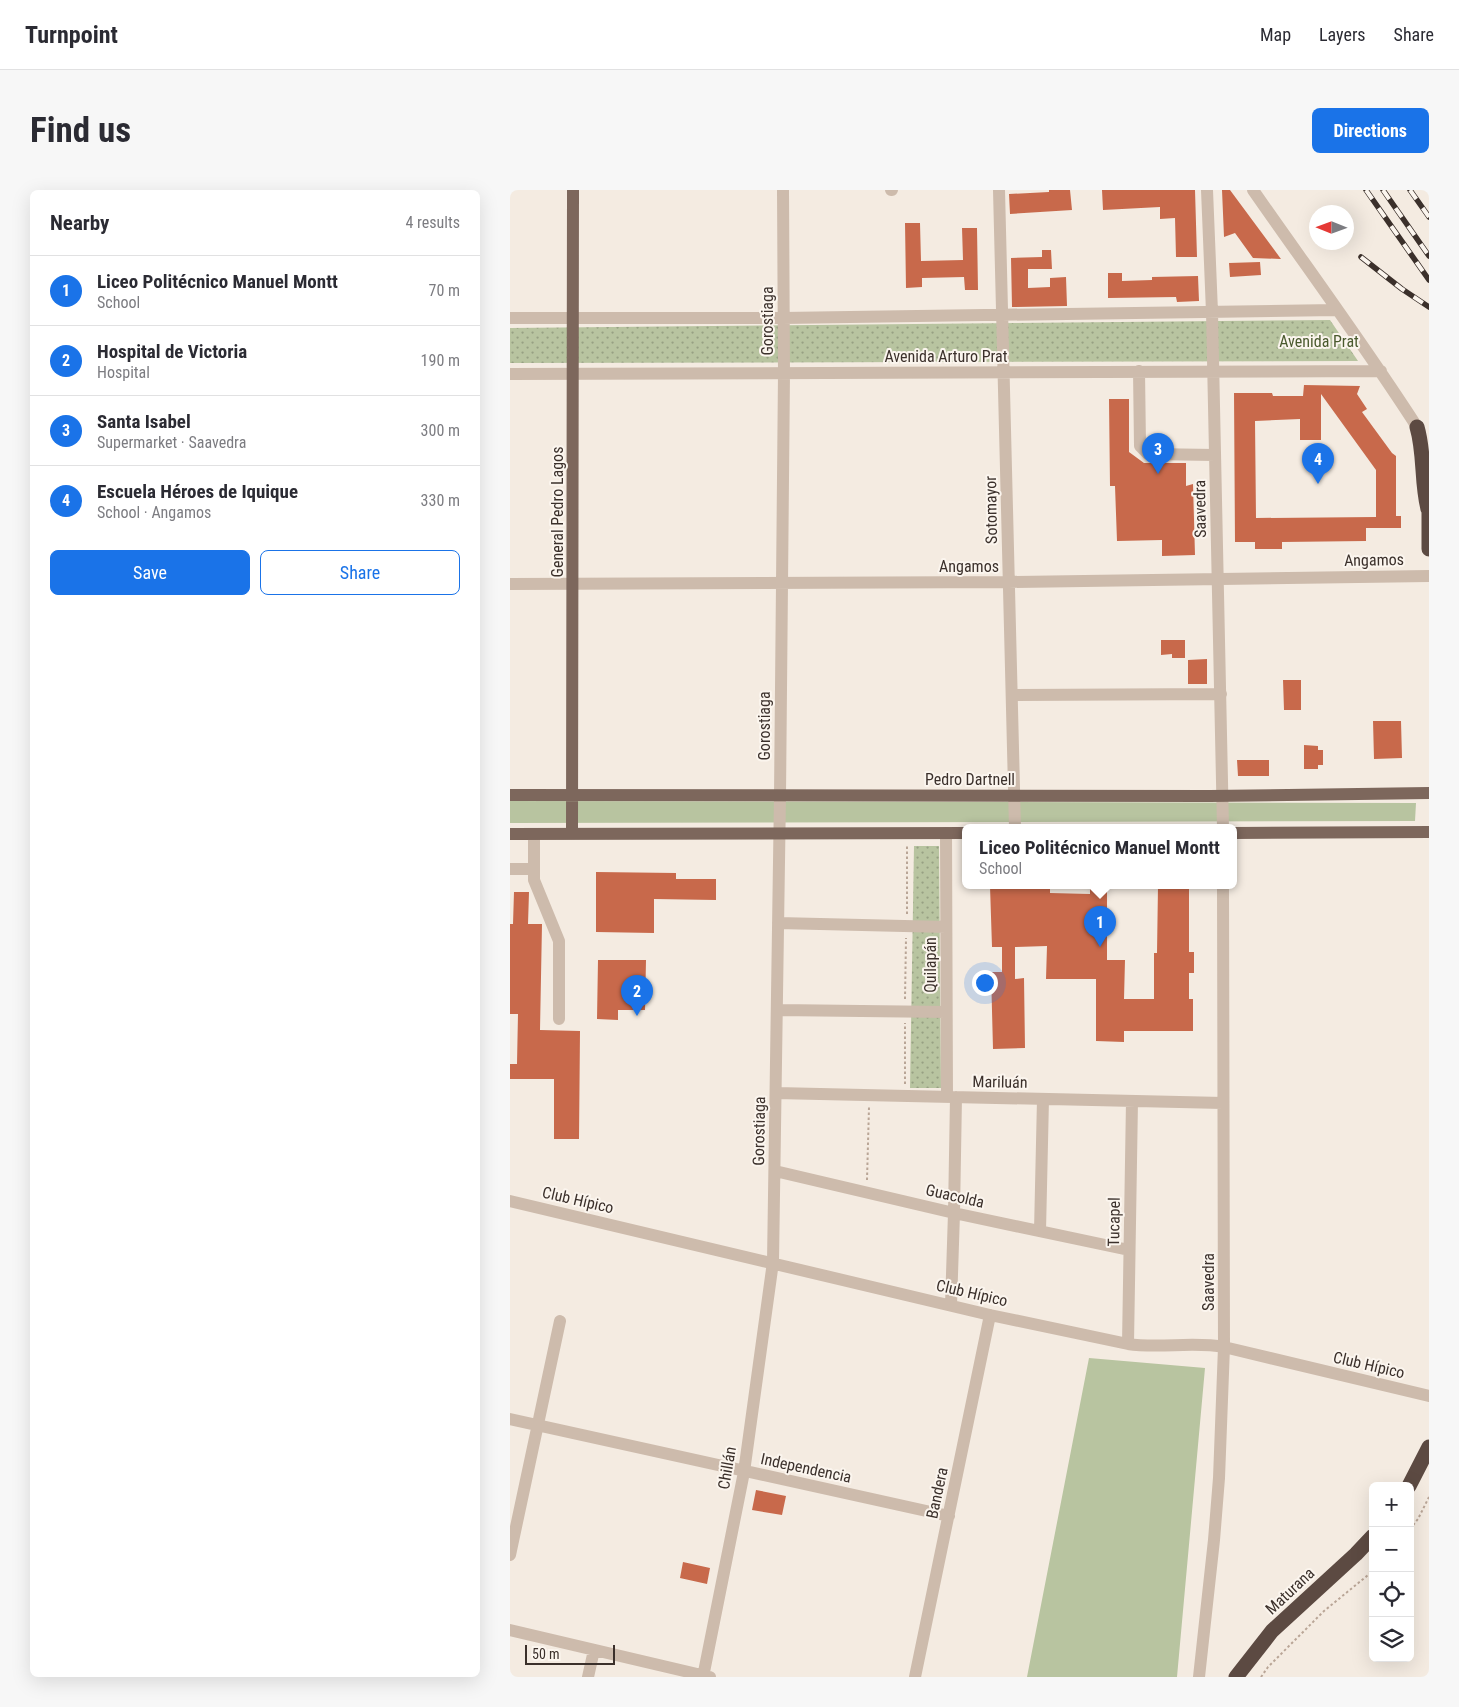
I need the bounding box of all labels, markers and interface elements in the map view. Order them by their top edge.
text: Turnpoint [25,21,118,49]
text: Map [1260,24,1291,45]
text: Layers [1319,24,1366,45]
text: Share [1394,24,1434,45]
button: Directions [1312,108,1429,153]
text: Find us [30,110,131,151]
north arrow [1309,205,1354,250]
text: Nearby [50,211,109,235]
text: 4 results [405,213,460,232]
text: Liceo Politécnico Manuel Montt [97,270,338,293]
text: 1 [62,281,70,300]
text: 70 m [428,281,460,300]
street label: Gorostiaga [758,286,777,356]
text: School [97,293,140,312]
park label: Avenida Prat [1279,332,1359,351]
text: Hospital de Victoria [97,340,247,363]
street label: Avenida Arturo Prat [885,347,1008,366]
text: 2 [62,351,70,370]
text: 190 m [421,351,460,370]
text: Hospital [97,363,150,382]
text: Santa Isabel [97,410,191,433]
text: 3 [62,421,70,440]
text: 300 m [421,421,460,440]
text: Supermarket · Saavedra [97,433,246,452]
pin: 3 [1142,433,1174,474]
pin: 4 [1302,443,1334,484]
street label: General Pedro Lagos [548,447,567,577]
street label: Sotomayor [981,476,1001,544]
text: Escuela Héroes de Iquique [97,480,298,503]
street label: Saavedra [1190,480,1210,538]
text: 4 [62,491,70,510]
text: 330 m [421,491,460,510]
text: School · Angamos [97,503,211,522]
button: Save [50,550,250,595]
button: Share [260,550,460,595]
street label: Angamos [1344,550,1404,570]
street label: Angamos [939,557,999,576]
street label: Gorostiaga [755,691,774,761]
street label: Pedro Dartnell [925,770,1015,789]
popup [962,824,1237,889]
text: Liceo Politécnico Manuel Montt [979,836,1220,859]
text: School [979,859,1022,878]
pin: 1 [1084,906,1116,947]
street label: Quilapán [921,937,940,993]
your location [972,970,998,996]
pin: 2 [621,975,653,1016]
street label: Mariluán [972,1072,1028,1092]
street label: Gorostiaga [749,1096,769,1166]
street label: Guacolda [924,1180,986,1212]
street label: Club Hípico [540,1183,616,1217]
street label: Tucapel [1104,1197,1124,1247]
street label: Saavedra [1199,1253,1218,1311]
street label: Club Hípico [934,1276,1010,1310]
street label: Club Hípico [1331,1348,1407,1382]
street label: Chillán [714,1445,740,1491]
street label: Independencia [759,1449,853,1487]
street label: Bandera [922,1466,952,1520]
map controls [1369,1482,1414,1662]
button: + [1369,1482,1414,1527]
button: − [1369,1527,1414,1572]
street label: Maturana [1262,1564,1318,1618]
button: locate [1369,1572,1414,1617]
button: layers [1369,1617,1414,1662]
scale bar [525,1642,615,1665]
text: 50 m [532,1646,560,1662]

